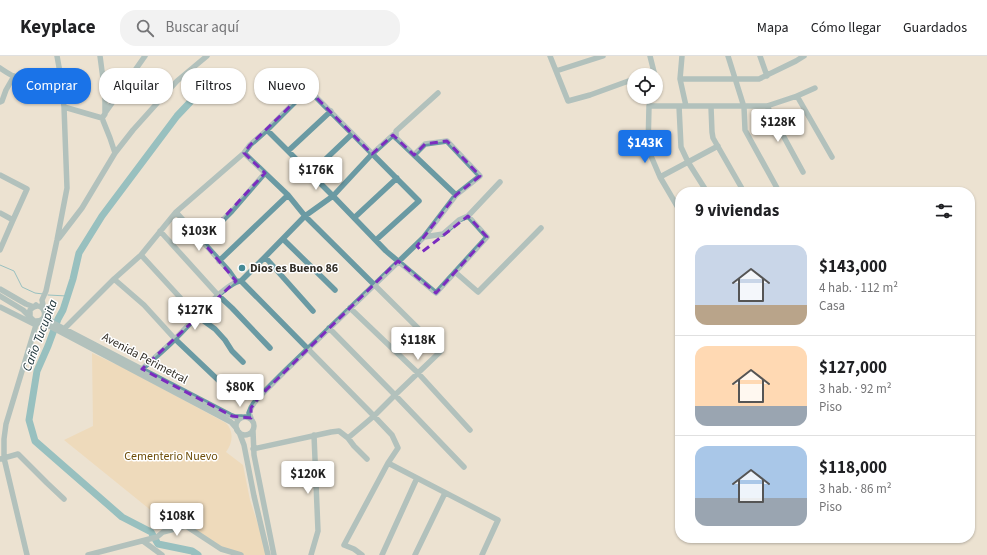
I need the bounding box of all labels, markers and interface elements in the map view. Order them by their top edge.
search box [120,10,400,46]
text: Keyplace [20,14,96,41]
icon: search [134,17,156,39]
text: Buscar aquí [166,17,239,38]
text: Mapa [757,18,789,38]
text: Cómo llegar [811,18,881,38]
text: Guardados [903,18,967,38]
chip: Comprar [12,68,91,104]
chip: Alquilar [99,68,173,104]
chip: Filtros [181,68,246,104]
chip: Nuevo [254,68,319,104]
map controls [627,68,663,104]
button: locate [627,68,663,104]
pin: $128K [750,109,806,143]
text: $128K [760,113,796,131]
pin: $143K [617,130,673,164]
text: $143K [627,134,663,152]
pin: $176K [288,157,344,191]
text: $176K [298,161,334,179]
text: 9 viviendas [695,199,779,223]
icon: filters [933,200,955,222]
pin: $103K [171,218,227,252]
text: $103K [181,222,217,240]
text: $143,000 [819,255,887,279]
place label: Dios es Bueno 86 [250,260,338,277]
icon: home [727,261,775,309]
marker: Dios es Bueno 86 [237,263,247,273]
text: 4 hab. · 112 m² [819,279,898,297]
water label: Caño Tucupita [18,297,62,374]
pin: $127K [167,297,223,331]
text: Casa [819,297,845,315]
text: $127K [177,301,213,319]
pin: $118K [390,327,446,361]
street label: Avenida Perimetral [99,329,191,388]
text: $118K [400,331,436,349]
text: $127,000 [819,356,887,380]
icon: home [727,362,775,410]
pin: $80K [216,374,264,408]
text: $80K [226,378,254,396]
text: 3 hab. · 92 m² [819,380,892,398]
text: Piso [819,398,842,416]
park label: Cementerio Nuevo [124,448,218,465]
text: $118,000 [819,456,887,480]
pin: $120K [280,461,336,495]
icon: home [727,462,775,510]
text: $120K [290,465,326,483]
text: 3 hab. · 86 m² [819,480,892,498]
text: Piso [819,498,842,516]
pin: $108K [149,503,205,537]
text: $108K [159,507,195,525]

